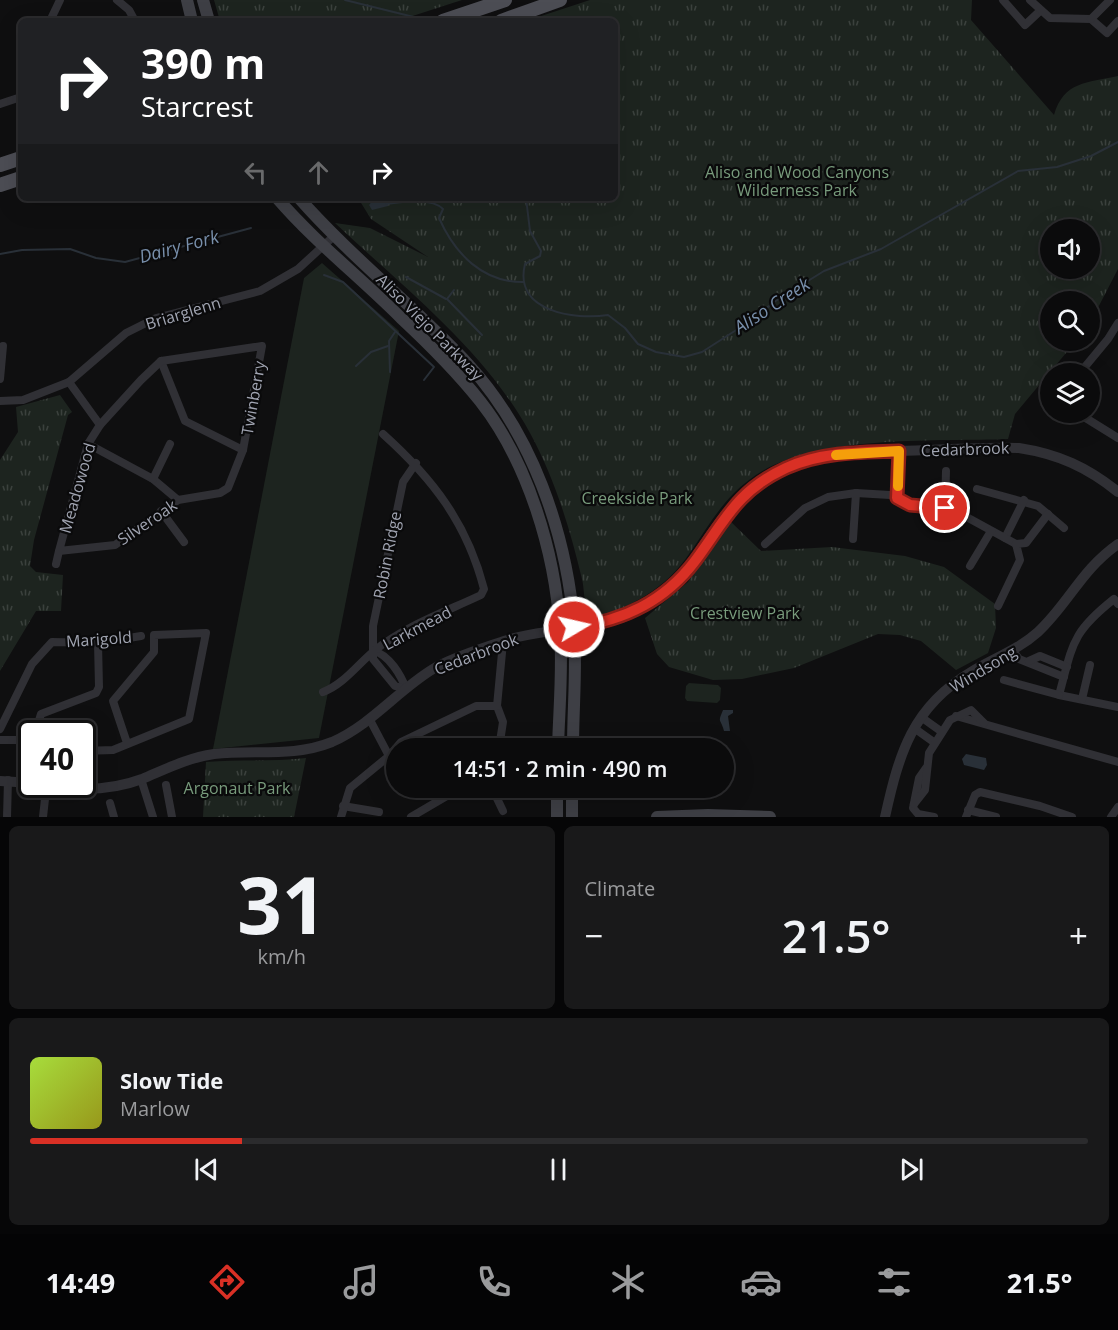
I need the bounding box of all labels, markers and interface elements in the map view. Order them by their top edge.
text: 390 m [141,34,265,91]
icon: right [42,42,120,120]
text: Starcrest [141,88,253,125]
icon: left [239,156,272,189]
icon: ahead [302,156,335,189]
icon: right [365,156,398,189]
park label: Aliso and Wood Canyons Wilderness Park [705,161,889,201]
map controls [1040,219,1100,423]
button: sound [1040,219,1100,279]
water label: Dairy Fork [136,224,222,268]
street label: Aliso Viejo Parkway [372,269,489,386]
water label: Aliso Creek [727,271,815,340]
street label: Briarglenn [143,291,223,335]
button: search [1040,291,1100,351]
street label: Twinberry [236,358,271,437]
button: layers [1040,363,1100,423]
street label: Cedarbrook [921,436,1010,462]
street label: Meadowood [54,440,100,536]
pin [919,482,970,533]
park label: Creekside Park [581,487,693,509]
icon: arrive [928,491,961,524]
street label: Silveroak [113,494,182,550]
street label: Robin Ridge [368,509,406,601]
position arrow [542,595,606,659]
street label: Larkmead [379,601,455,655]
park label: Crestview Park [690,602,801,624]
street label: Marigold [65,626,133,652]
street label: Cedarbrook [431,628,522,680]
street label: Windsong [946,640,1021,698]
speed limit sign: 40 [18,720,96,798]
text: 14:51 · 2 min · 490 m [452,753,668,783]
park label: Argonaut Park [184,777,291,799]
text: 31 [237,851,326,957]
text: Climate [585,875,655,902]
text: 21.5° [782,905,891,966]
text: − [585,913,603,958]
text: + [1069,913,1088,958]
text: km/h [257,943,306,970]
text: Slow Tide [120,1065,223,1095]
text: Marlow [120,1095,190,1122]
icon: previous [190,1153,223,1186]
icon: pause [542,1153,575,1186]
icon: next [895,1153,928,1186]
icon: directions [206,1261,248,1303]
icon: music [340,1261,382,1303]
icon: phone [473,1261,515,1303]
icon: climate [607,1261,649,1303]
icon: car [740,1261,782,1303]
icon: filters [873,1261,915,1303]
text: 14:49 [46,1264,115,1301]
text: 21.5° [1007,1264,1072,1301]

